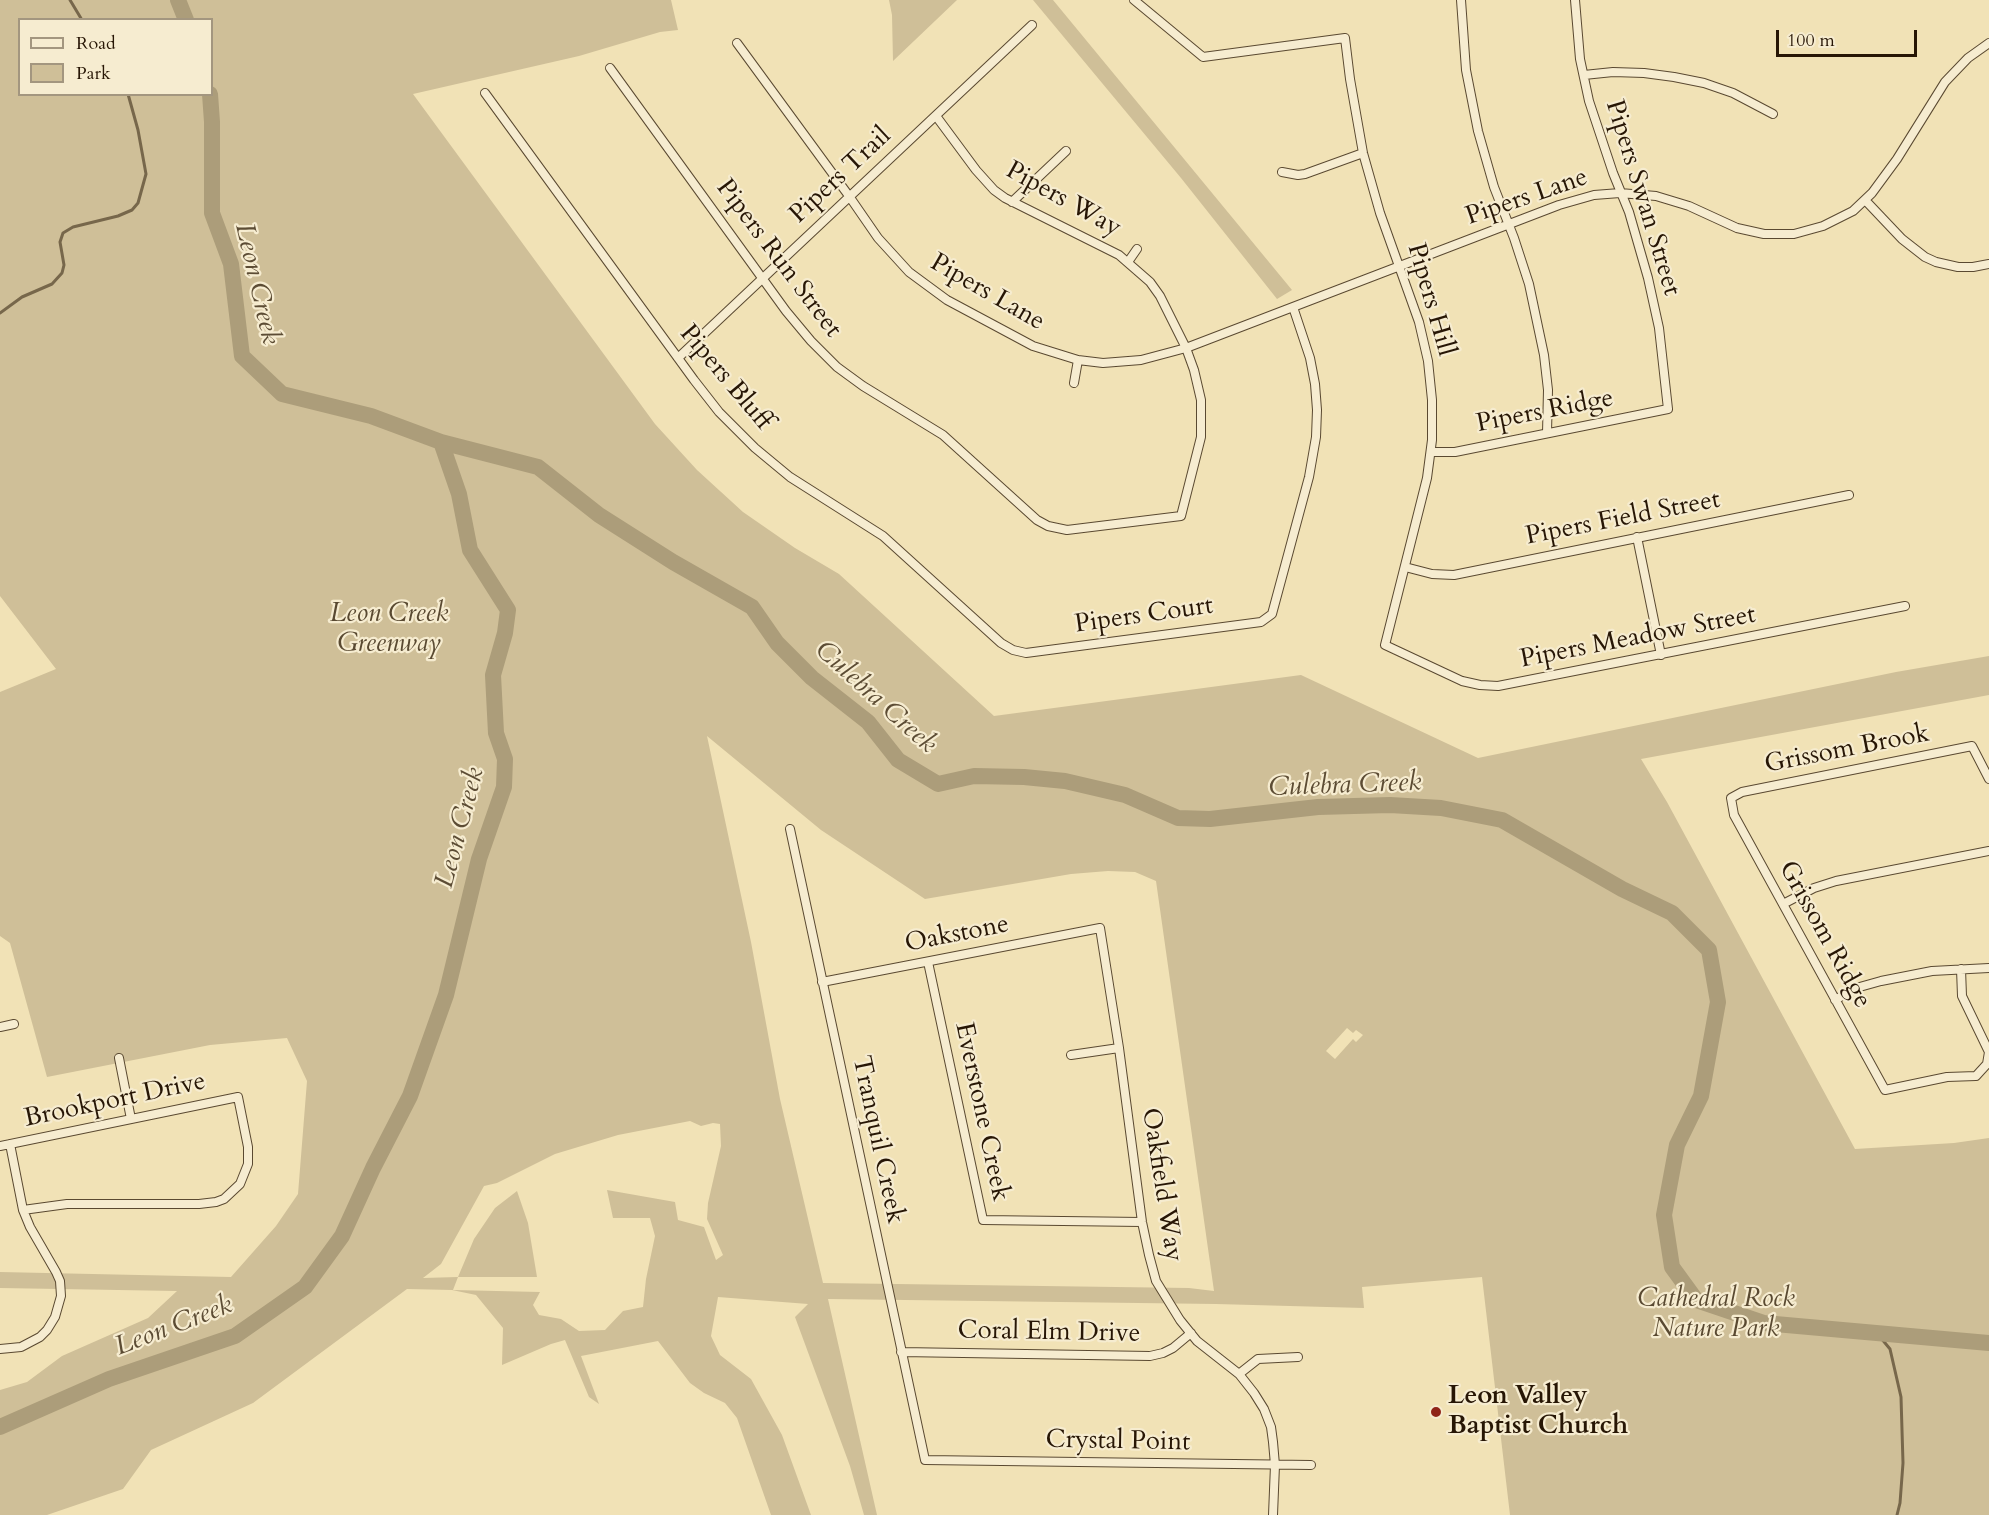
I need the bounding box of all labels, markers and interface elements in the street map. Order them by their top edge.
legend [18,18,213,96]
scale bar [1779,18,1920,56]
text: 100 m [1787,28,1835,53]
text: Road [76,31,116,56]
text: Park [76,61,111,86]
street label: Pipers Swan Street [1597,96,1687,300]
street label: Pipers Trail [784,121,898,231]
street label: Pipers Way [1000,156,1126,244]
street label: Pipers Lane [1462,163,1592,233]
street label: Pipers Run Street [708,174,848,344]
water label: Leon Creek [226,220,286,348]
street label: Pipers Hill [1399,240,1461,360]
street label: Pipers Lane [924,248,1050,338]
street label: Pipers Bluff [672,319,778,437]
street label: Pipers Ridge [1474,383,1616,441]
street label: Pipers Field Street [1523,485,1723,553]
street label: Pipers Court [1073,591,1215,641]
park label: Leon Creek Greenway [330,599,448,660]
street label: Pipers Meadow Street [1518,600,1758,676]
water label: Culebra Creek [807,635,943,761]
street label: Grissom Brook [1762,719,1932,781]
water label: Leon Creek [429,764,493,892]
water label: Culebra Creek [1268,767,1422,805]
street label: Grissom Ridge [1771,856,1877,1014]
street label: Oakstone [902,910,1012,960]
street label: Everstone Creek [947,1020,1015,1204]
street label: Tranquil Creek [844,1053,910,1227]
street label: Brookport Drive [21,1067,209,1135]
street label: Oakfield Way [1133,1106,1189,1264]
park label: Cathedral Rock Nature Park [1637,1284,1795,1346]
water label: Leon Creek [111,1290,237,1364]
street label: Coral Elm Drive [957,1316,1141,1350]
place label: Leon Valley Baptist Church [1448,1381,1628,1442]
marker: Leon Valley Baptist Church [1429,1405,1443,1419]
street label: Crystal Point [1045,1425,1191,1459]

